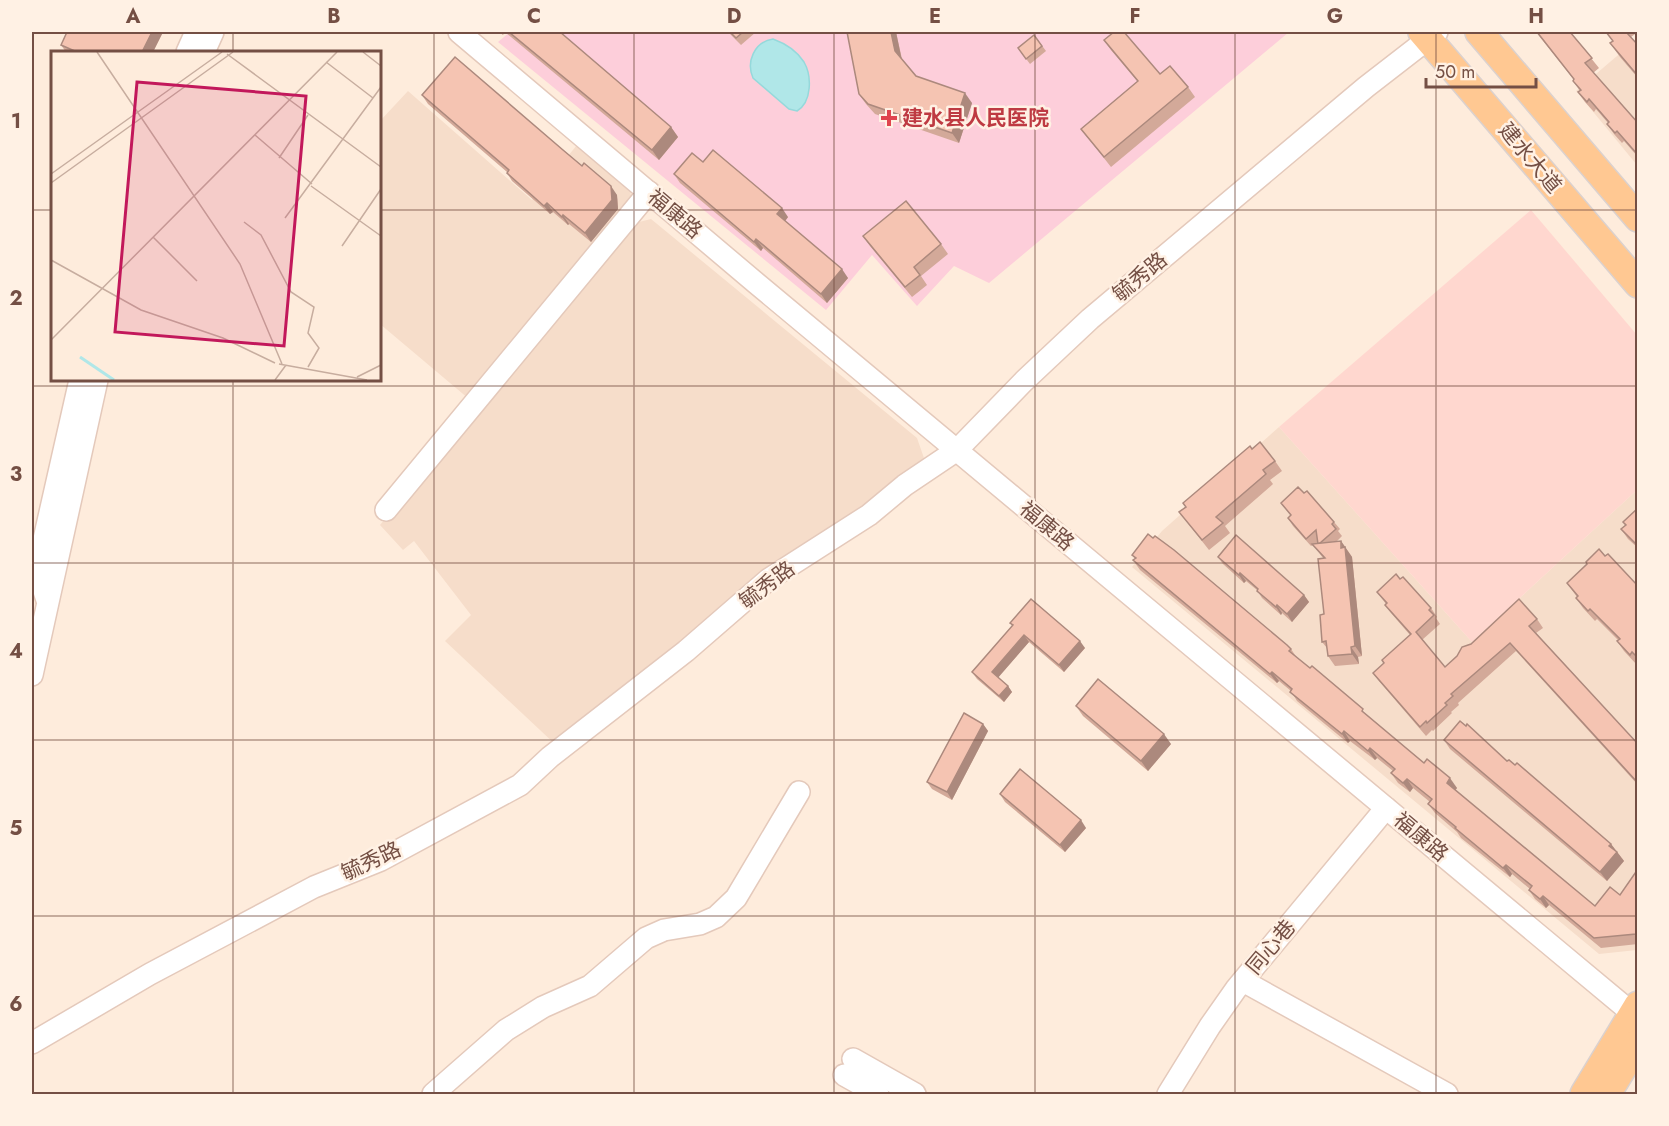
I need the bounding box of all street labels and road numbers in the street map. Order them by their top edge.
street label: 建水大道 [1492,116,1568,200]
street label: 福康路 [641,182,709,246]
street label: 毓秀路 [1106,245,1174,309]
street label: 福康路 [1013,494,1081,558]
street label: 毓秀路 [733,554,801,616]
street label: 福康路 [1387,805,1455,869]
street label: 毓秀路 [336,834,406,888]
street label: 同心巷 [1239,913,1303,981]

